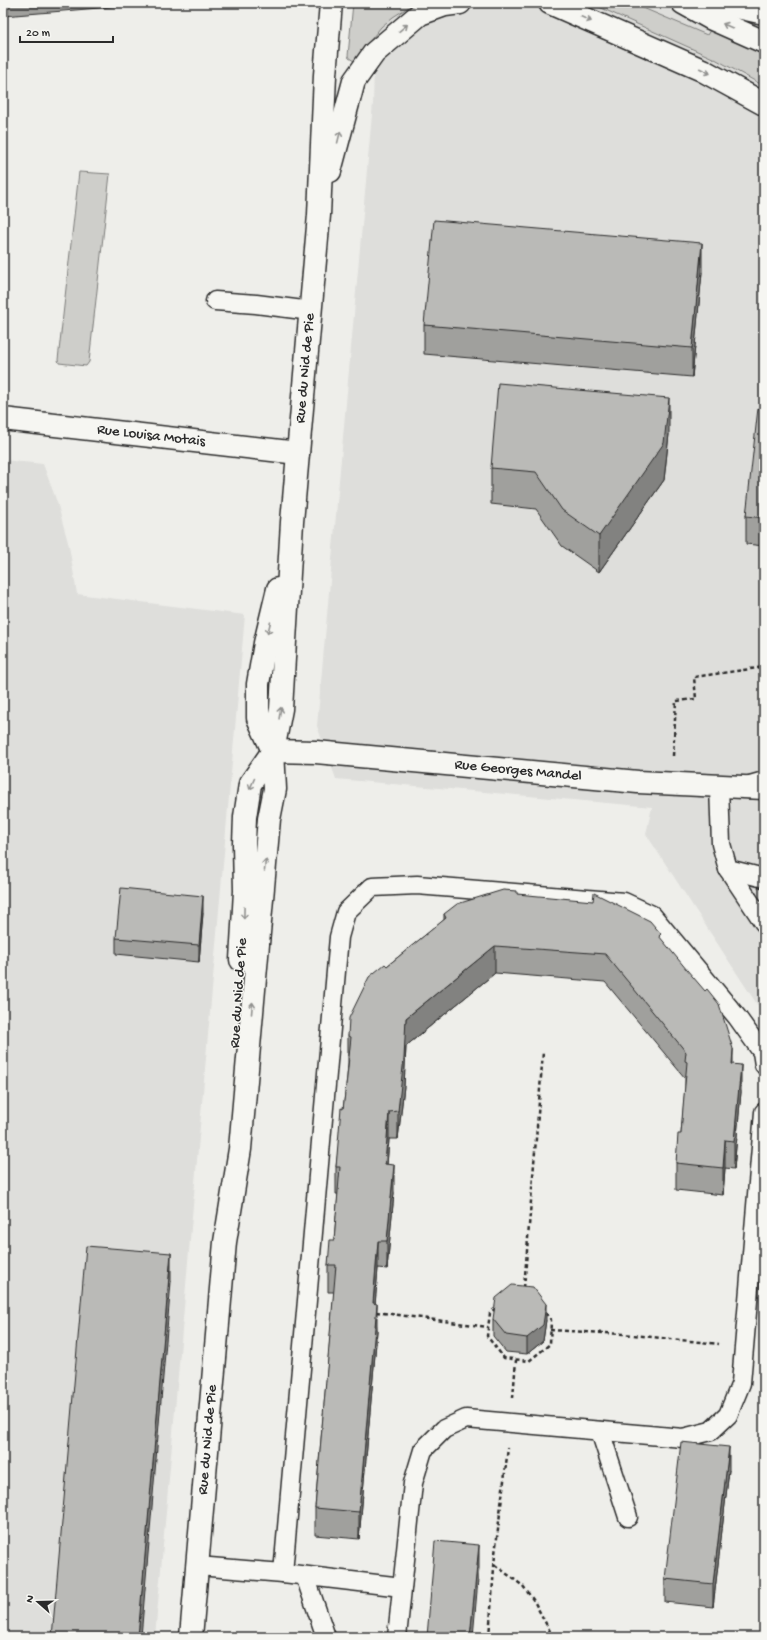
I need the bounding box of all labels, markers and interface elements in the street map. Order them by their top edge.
one-way arrow [580,16,592,23]
scale bar [20,18,113,44]
one-way arrow [723,22,735,29]
one-way arrow [397,24,408,33]
text: 20 m [26,27,51,41]
one-way arrow [699,68,711,76]
one-way arrow [336,130,343,143]
street label: Rue du Nid de Pie [292,312,319,424]
street label: Rue Louisa Motais [96,421,207,451]
one-way arrow [264,621,272,634]
one-way arrow [276,707,284,720]
street label: Rue Georges Mandel [454,756,583,786]
one-way arrow [248,777,255,789]
one-way arrow [261,859,268,872]
one-way arrow [240,906,248,919]
street label: Rue du Nid de Pie [226,937,252,1049]
one-way arrow [248,1002,256,1015]
street label: Rue du Nid de Pie [194,1384,222,1496]
north arrow [18,1582,58,1622]
text: N [24,1594,37,1605]

